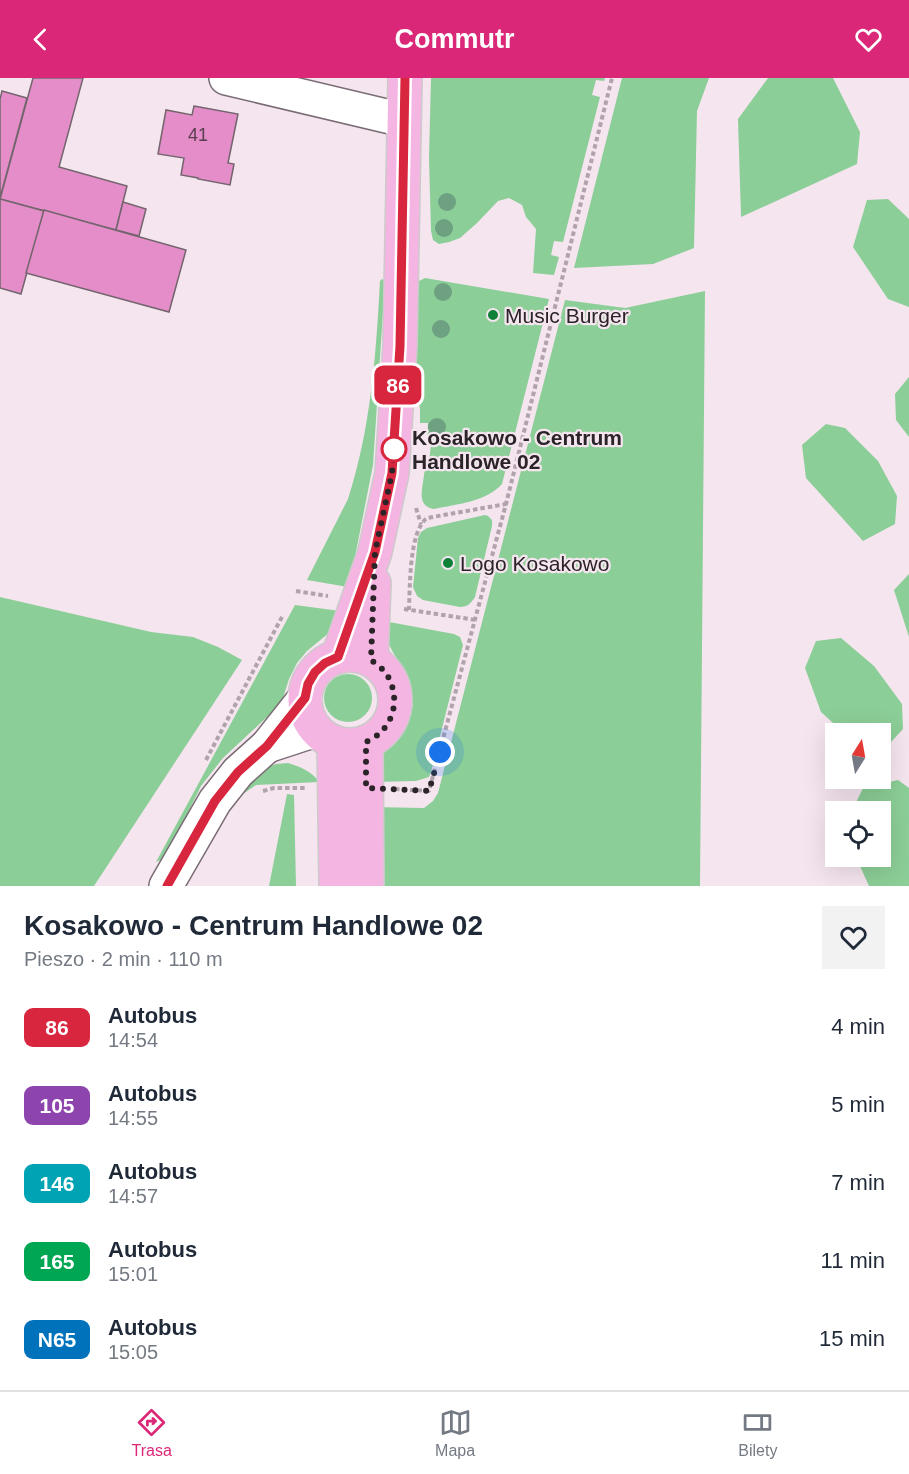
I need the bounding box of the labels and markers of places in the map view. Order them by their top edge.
place label: Music Burger [505,304,629,327]
marker: Music Burger [486,308,500,322]
place label: Kosakowo - Centrum Handlowe 02 [412,426,622,473]
marker: Kosakowo - Centrum Handlowe 02 [381,436,407,462]
place label: Logo Kosakowo [460,552,609,575]
marker: Logo Kosakowo [441,556,455,570]

